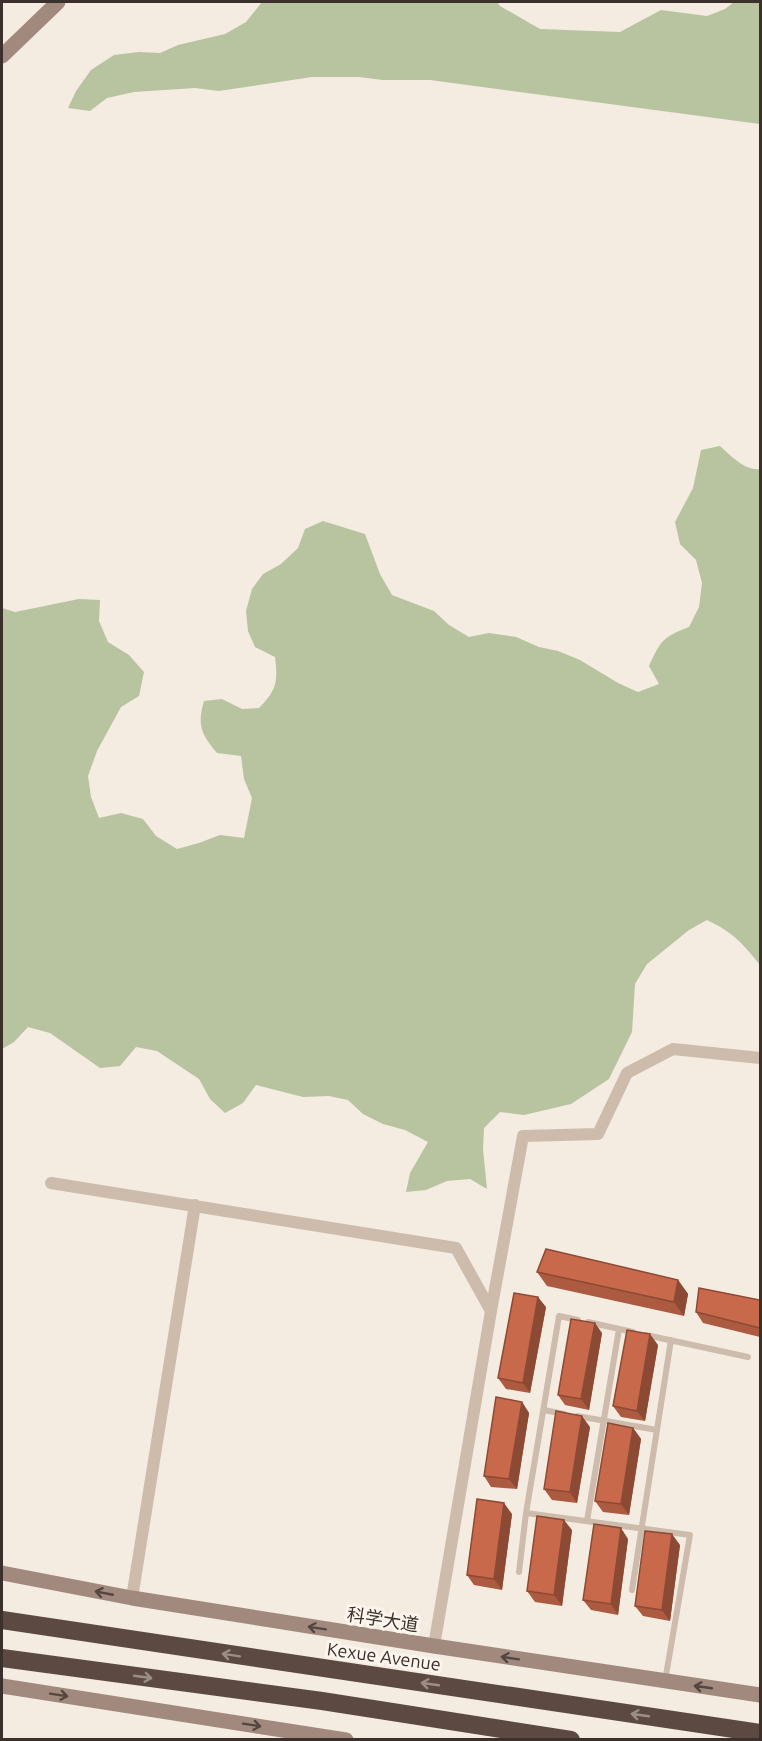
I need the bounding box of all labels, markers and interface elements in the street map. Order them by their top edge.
one-way arrow [95,1587,114,1598]
street label: 科学大道 [346,1603,420,1635]
one-way arrow [308,1622,327,1633]
street label: Kexue Avenue [326,1638,442,1674]
one-way arrow [221,1649,241,1660]
one-way arrow [500,1653,520,1664]
one-way arrow [132,1672,152,1683]
one-way arrow [421,1678,441,1689]
one-way arrow [693,1681,713,1692]
one-way arrow [49,1689,69,1700]
one-way arrow [631,1709,651,1720]
one-way arrow [242,1719,261,1730]

